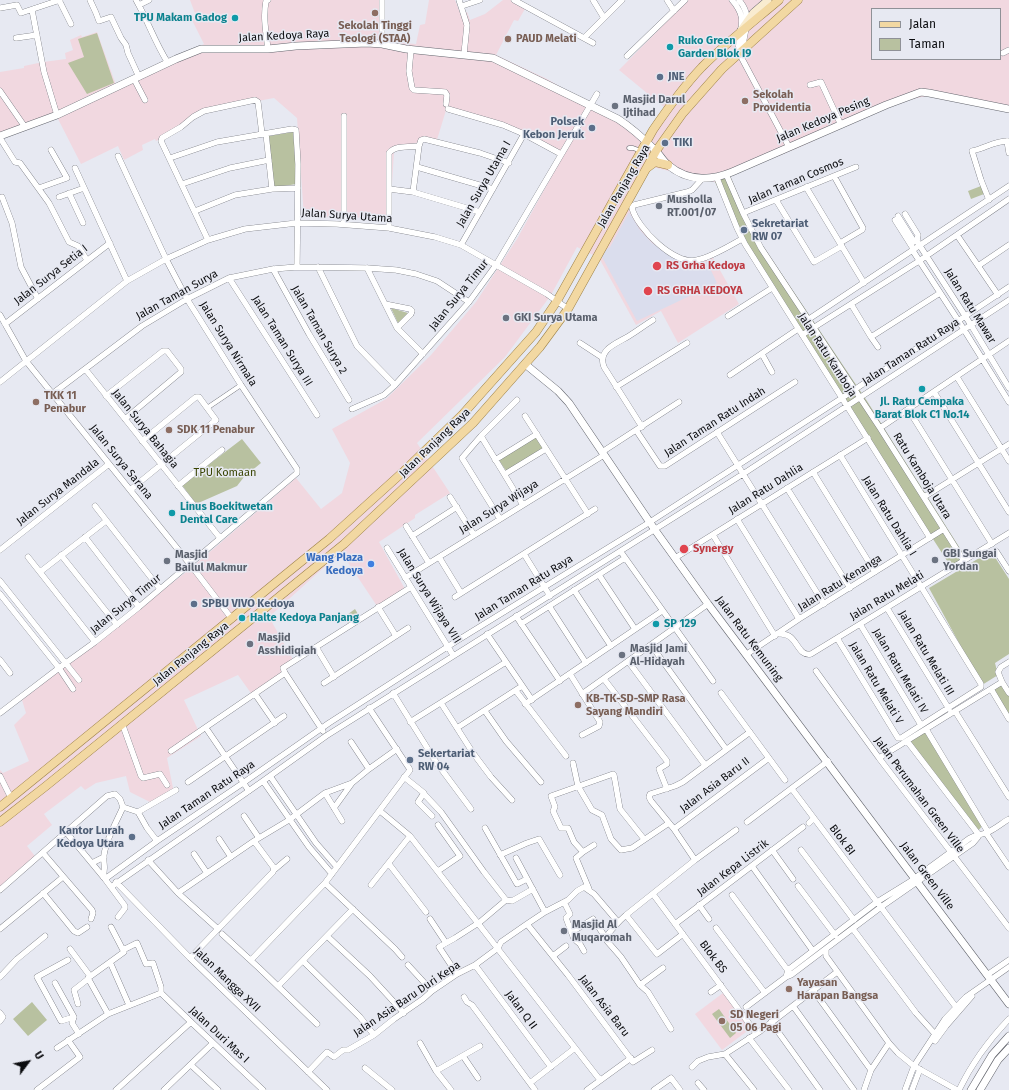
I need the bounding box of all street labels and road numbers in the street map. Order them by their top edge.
street label: Jalan Kedoya Raya [238,27,330,45]
street label: Jalan Kedoya Pesing [775,94,871,146]
street label: Jalan Surya Utama I [454,139,514,229]
street label: Jalan Panjang Raya [595,142,653,230]
street label: Jalan Taman Cosmos [746,155,846,207]
street label: Jalan Surya Utama [301,206,393,226]
street label: Jalan Surya Setia I [12,242,90,308]
street label: Jalan Surya Timur [426,257,492,333]
street label: Jalan Ratu Mawar [942,266,998,346]
street label: Jalan Taman Surya [134,267,220,323]
street label: Jalan Taman Surya 2 [288,283,350,377]
street label: Jalan Taman Surya III [249,293,315,389]
street label: Jalan Surya Nirmala [196,299,260,389]
street label: Jalan Ratu Kamboja [795,311,859,399]
street label: Jalan Taman Ratu Raya [860,316,962,388]
street label: Jalan Taman Ratu Indah [662,384,768,460]
street label: Jalan Surya Bahagia [109,387,181,471]
street label: Jalan Panjang Raya [397,406,473,480]
street label: Jalan Surya Sarana [87,422,155,502]
street label: Ratu Kamboja Utara [890,430,954,522]
street label: Jalan Surya Mandala [14,456,102,528]
street label: Jalan Ratu Dahlia [726,461,806,517]
street label: Jalan Ratu Dahlia I [859,474,919,558]
street label: Jalan Surya Wijaya [457,477,541,537]
street label: Jalan Surya Wijaya VIII [394,546,464,646]
street label: Jalan Taman Ratu Raya [473,552,575,624]
street label: Jalan Ratu Kenanga [796,552,884,614]
street label: Jalan Ratu Melati [847,569,927,623]
street label: Jalan Surya Timur [88,571,164,637]
street label: Jalan Ratu Kemuning [713,594,785,684]
street label: Jalan Ratu Melati III [895,608,957,698]
street label: Jalan Panjang Raya [150,619,232,689]
street label: Jalan Ratu Melati IV [869,626,931,716]
street label: Jalan Ratu Melati V [846,640,906,726]
street label: Jalan Perumahan Green Ville [871,735,967,855]
street label: Jalan Asia Baru II [678,754,752,816]
street label: Jalan Taman Ratu Raya [156,758,258,832]
street label: Blok BI [826,822,858,858]
street label: Jalan Kepa Listrik [695,837,771,899]
street label: Jalan Green Ville [897,839,957,913]
street label: Blok BS [697,938,729,976]
street label: Jalan Mangga XVII [191,945,263,1015]
street label: Jalan Asia Baru Duri Kepa [351,958,463,1040]
street label: Jalan Asia Baru [576,973,632,1039]
street label: Jalan Q II [502,988,540,1032]
street label: Jalan Duri Mas I [186,1004,252,1066]

